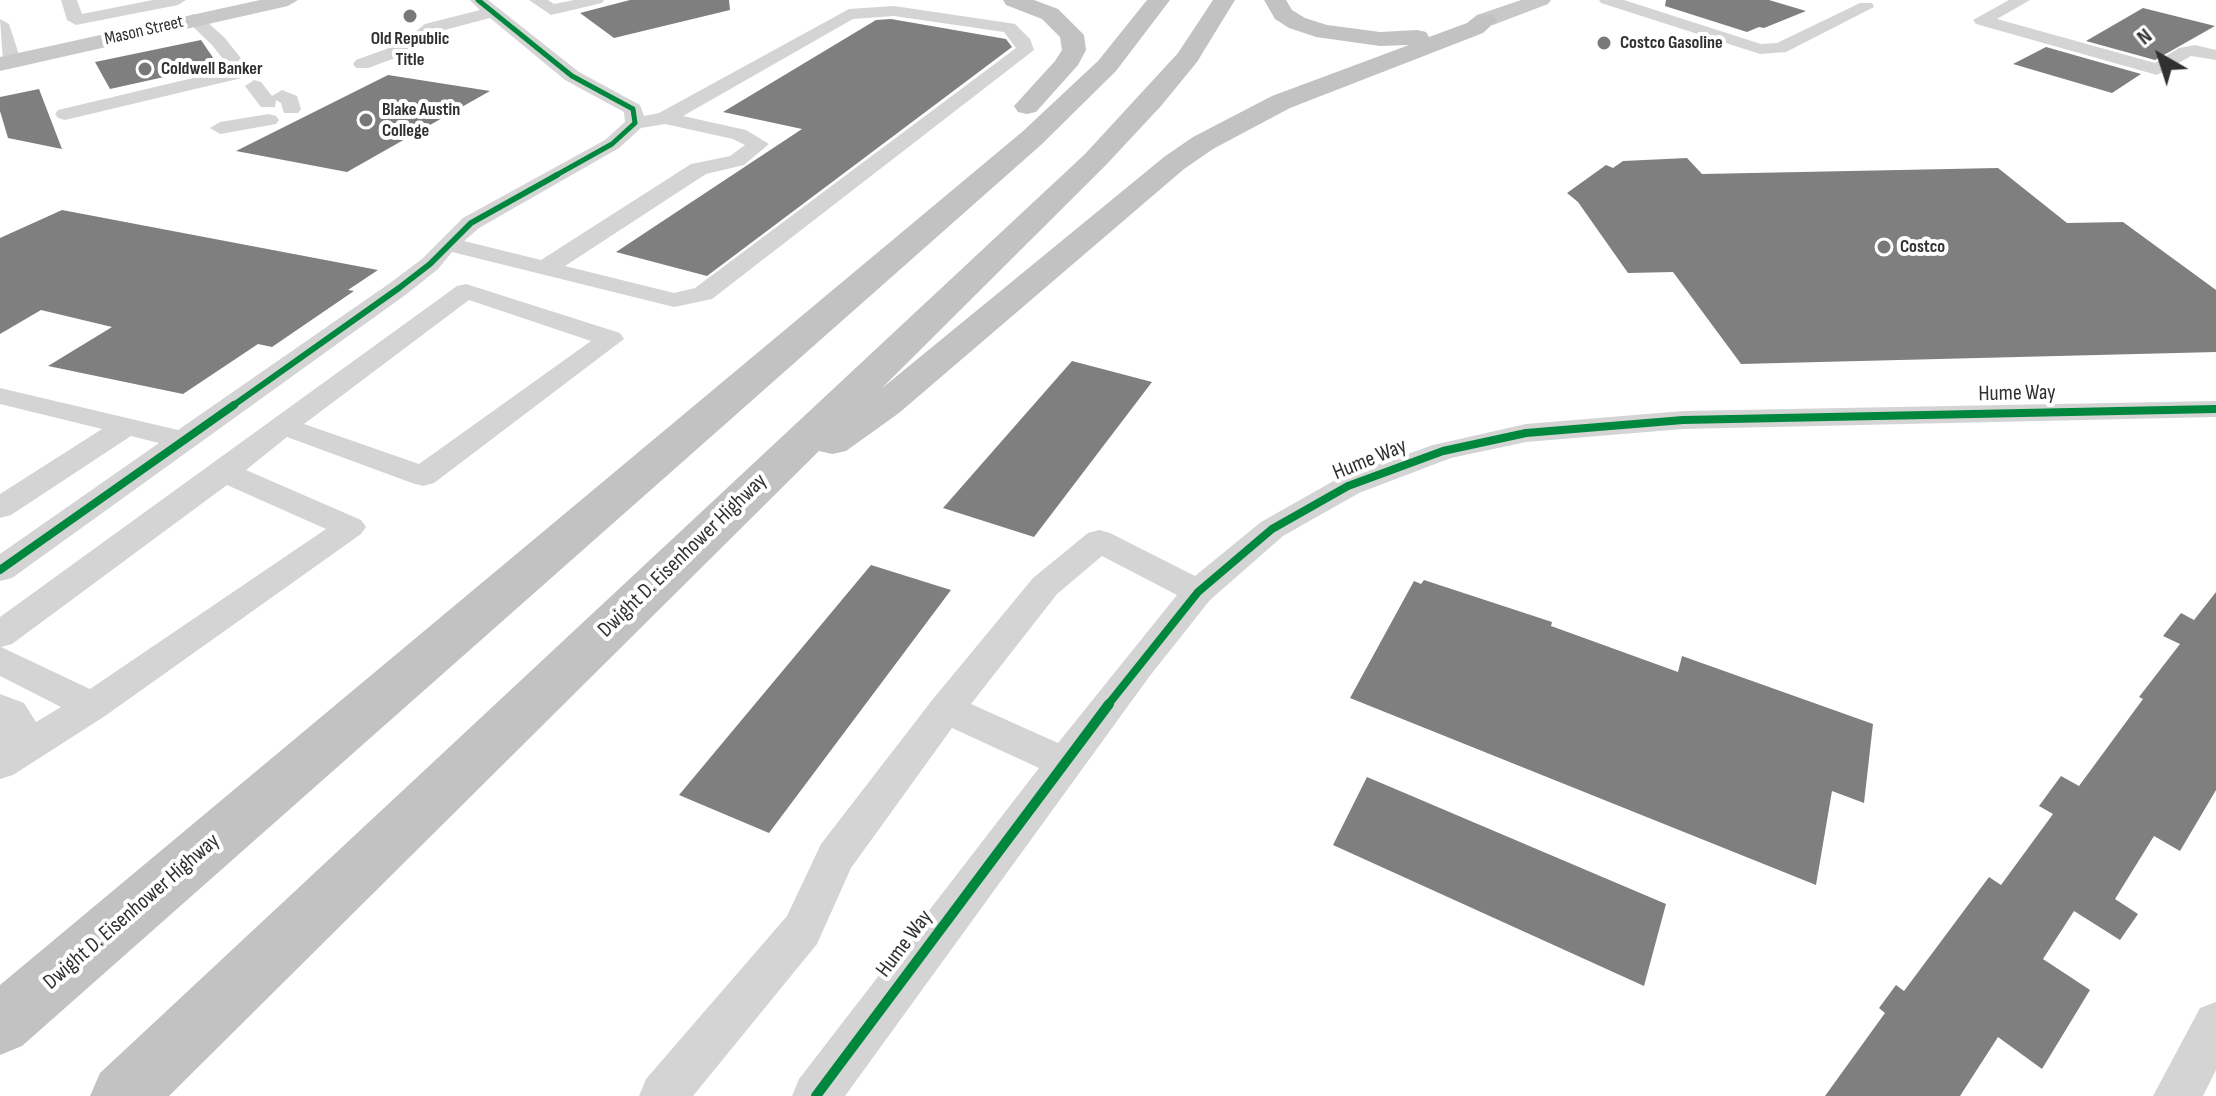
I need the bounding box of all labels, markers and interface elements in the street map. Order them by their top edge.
marker: Old Republic Title [401,7,419,25]
street label: Mason Street [103,11,185,51]
north arrow [2120,16,2200,96]
text: N [2132,23,2158,51]
place label: Old Republic Title [371,28,449,70]
place label: Costco Gasoline [1620,32,1723,54]
marker: Costco Gasoline [1595,34,1613,52]
place label: Coldwell Banker [161,58,263,80]
marker: Coldwell Banker [136,60,154,78]
place label: Blake Austin College [382,99,460,142]
marker: Blake Austin College [357,111,375,129]
place label: Costco [1900,236,1945,258]
marker: Costco [1875,238,1893,256]
street label: Hume Way [1978,380,2056,408]
street label: Hume Way [1329,433,1411,487]
street label: Dwight D. Eisenhower Highway [593,468,773,644]
street label: Dwight D. Eisenhower Highway [39,828,225,996]
street label: Hume Way [871,905,939,983]

